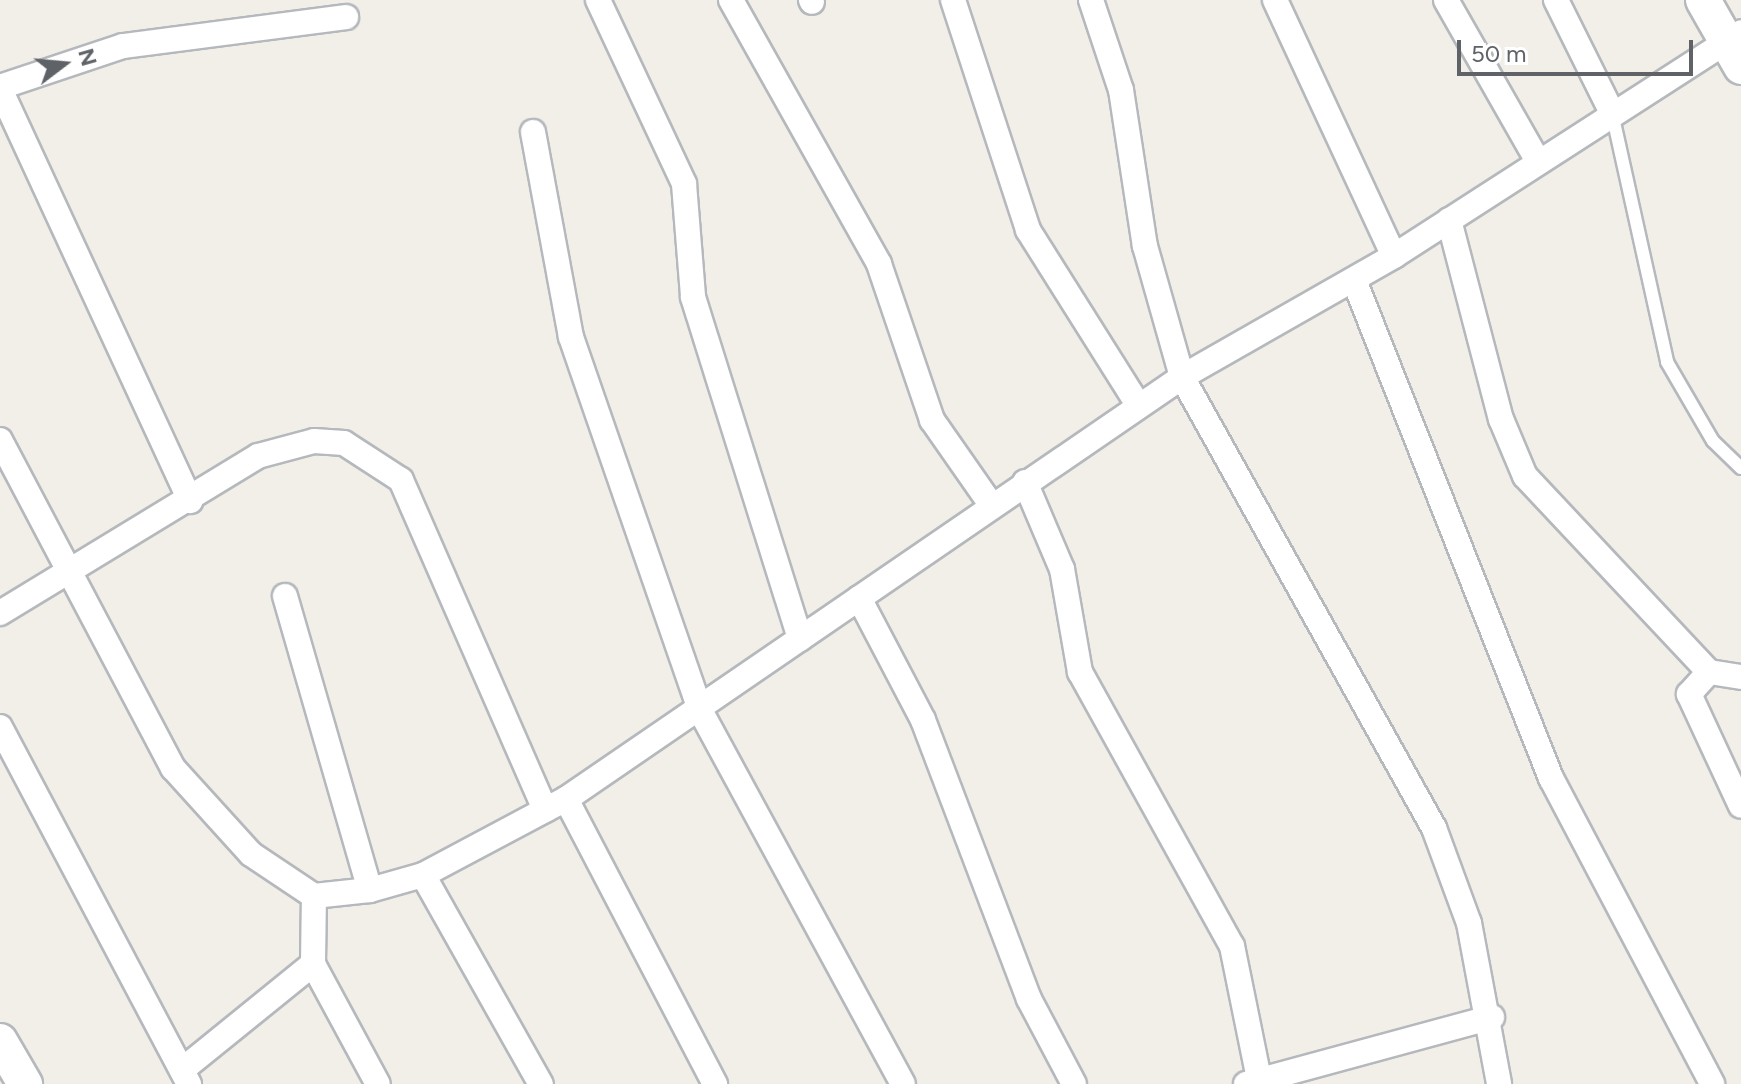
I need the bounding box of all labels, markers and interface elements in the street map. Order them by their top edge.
north arrow [24,24,104,104]
scale bar [1461,24,1697,74]
text: 50 m [1471,39,1527,68]
text: N [72,45,103,69]

